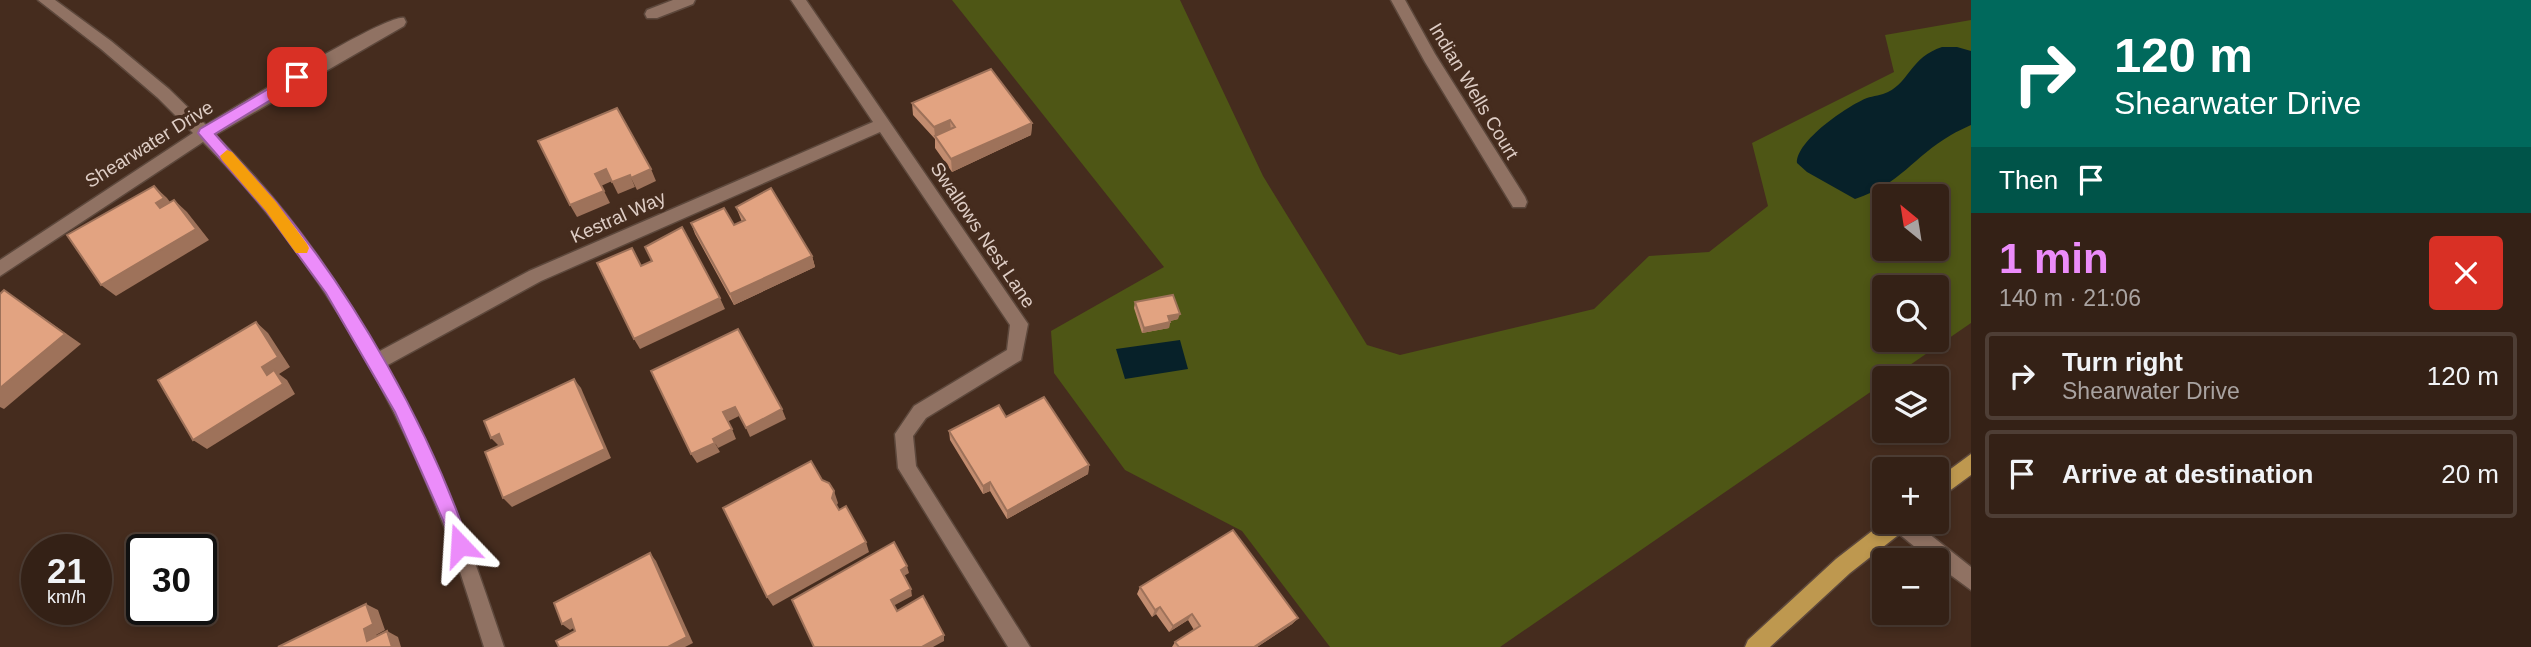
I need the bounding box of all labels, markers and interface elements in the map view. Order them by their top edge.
street label: Indian Wells Court [1425,19,1523,163]
icon: right [1999,28,2090,119]
text: 120 m [2114,28,2253,82]
pin [267,47,327,107]
icon: arrive [278,58,316,96]
text: Shearwater Drive [2114,85,2361,121]
street label: Shearwater Drive [81,96,217,192]
street label: Swallows Nest Lane [926,158,1040,312]
icon: arrive [2072,161,2110,199]
text: Then [1999,165,2058,195]
north arrow [1872,184,1950,261]
map controls [1872,184,1949,625]
street label: Kestral Way [567,187,669,247]
text: 1 min [1999,235,2109,282]
button: close [2429,236,2503,310]
button: search [1872,275,1949,352]
text: 140 m · 21:06 [1999,285,2141,311]
text: Turn right [2062,347,2183,377]
icon: right [2003,357,2041,395]
text: 120 m [2427,361,2499,391]
button: layers [1872,366,1949,443]
text: Shearwater Drive [2062,378,2240,404]
icon: arrive [2003,455,2041,493]
button: + [1872,457,1949,534]
text: Arrive at destination [2062,459,2313,489]
text: 20 m [2441,459,2499,489]
position arrow [423,508,497,582]
speed limit sign: 30 [126,534,217,625]
button: − [1872,548,1949,625]
text: 21 [47,551,86,590]
text: km/h [47,587,86,607]

